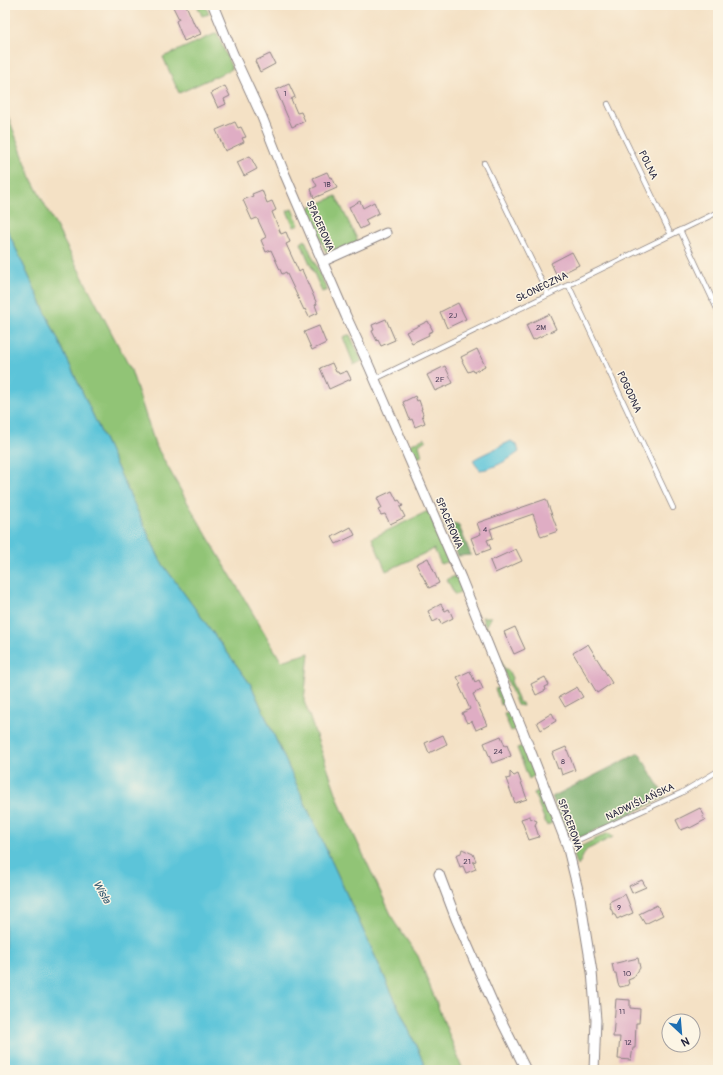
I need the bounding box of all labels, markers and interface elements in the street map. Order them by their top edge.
house number: 1 [283,89,287,98]
street label: POLNA [636,149,660,182]
house number: 1B [323,180,331,189]
street label: SPACEROWA [303,199,337,254]
street label: SŁONECZNA [514,269,570,305]
house number: 2J [449,311,457,320]
house number: 2M [536,323,546,332]
street label: POGODNA [614,369,644,415]
house number: 2F [435,375,445,384]
street label: SPACEROWA [433,495,465,551]
house number: 4 [483,525,488,534]
house number: 24 [493,747,503,756]
house number: 8 [561,757,565,766]
street label: NADWIŚLAŃSKA [603,780,677,823]
street label: SPACEROWA [555,797,585,853]
house number: 21 [463,857,471,866]
water label: Wisła [90,878,114,906]
house number: 9 [617,903,621,912]
house number: 10 [623,969,632,978]
house number: 11 [619,1007,625,1016]
north arrow [661,1013,701,1053]
text: N [678,1034,691,1049]
house number: 12 [624,1038,632,1047]

